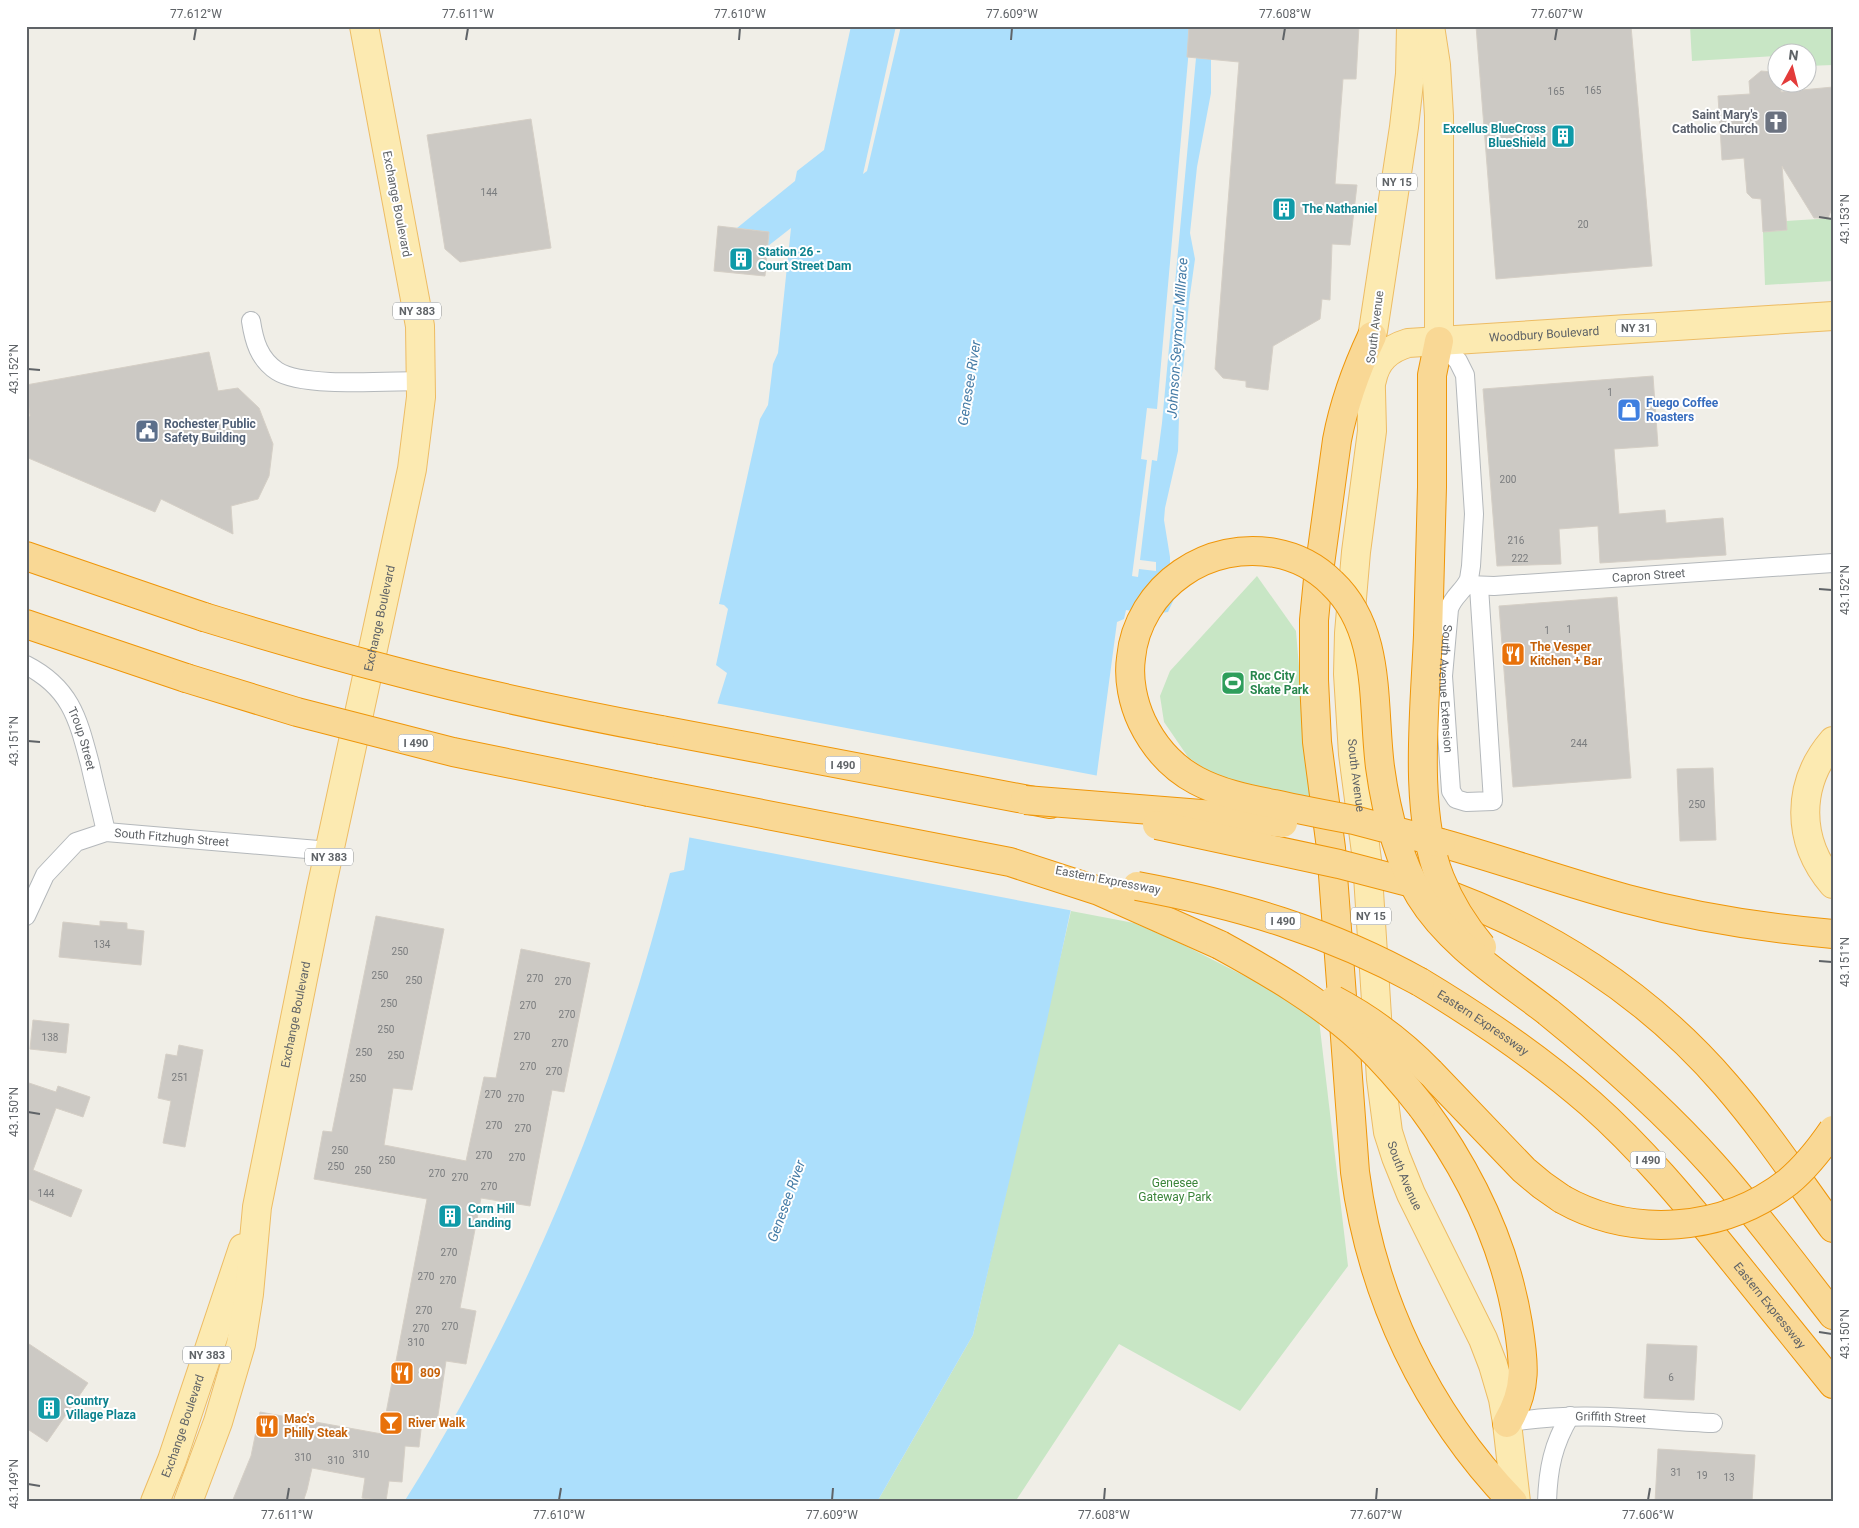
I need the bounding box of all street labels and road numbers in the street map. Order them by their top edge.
street label: Exchange Boulevard [380,150,414,258]
road number: NY 15 [1377,173,1417,190]
street label: South Avenue [1364,290,1386,364]
road number: NY 383 [393,302,441,320]
road number: NY 31 [1616,319,1656,336]
street label: Woodbury Boulevard [1489,324,1600,345]
street label: Exchange Boulevard [361,564,398,673]
street label: Capron Street [1612,566,1686,585]
street label: South Avenue Extension [1436,624,1455,753]
street label: Troup Street [65,705,98,772]
road number: I 490 [398,734,434,751]
street label: South Avenue [1345,738,1368,813]
road number: I 490 [826,756,860,774]
street label: South Fitzhugh Street [114,826,230,849]
road number: NY 383 [305,849,353,866]
street label: Eastern Expressway [1054,863,1162,897]
road number: NY 15 [1351,908,1391,924]
road number: I 490 [1266,912,1300,929]
street label: Exchange Boulevard [278,960,313,1069]
street label: Eastern Expressway [1435,987,1532,1059]
street label: South Avenue [1384,1139,1425,1213]
road number: I 490 [1630,1152,1666,1168]
street label: Eastern Expressway [1731,1259,1809,1352]
road number: NY 383 [183,1346,231,1364]
street label: Exchange Boulevard [159,1373,207,1480]
street label: Griffith Street [1575,1409,1646,1426]

